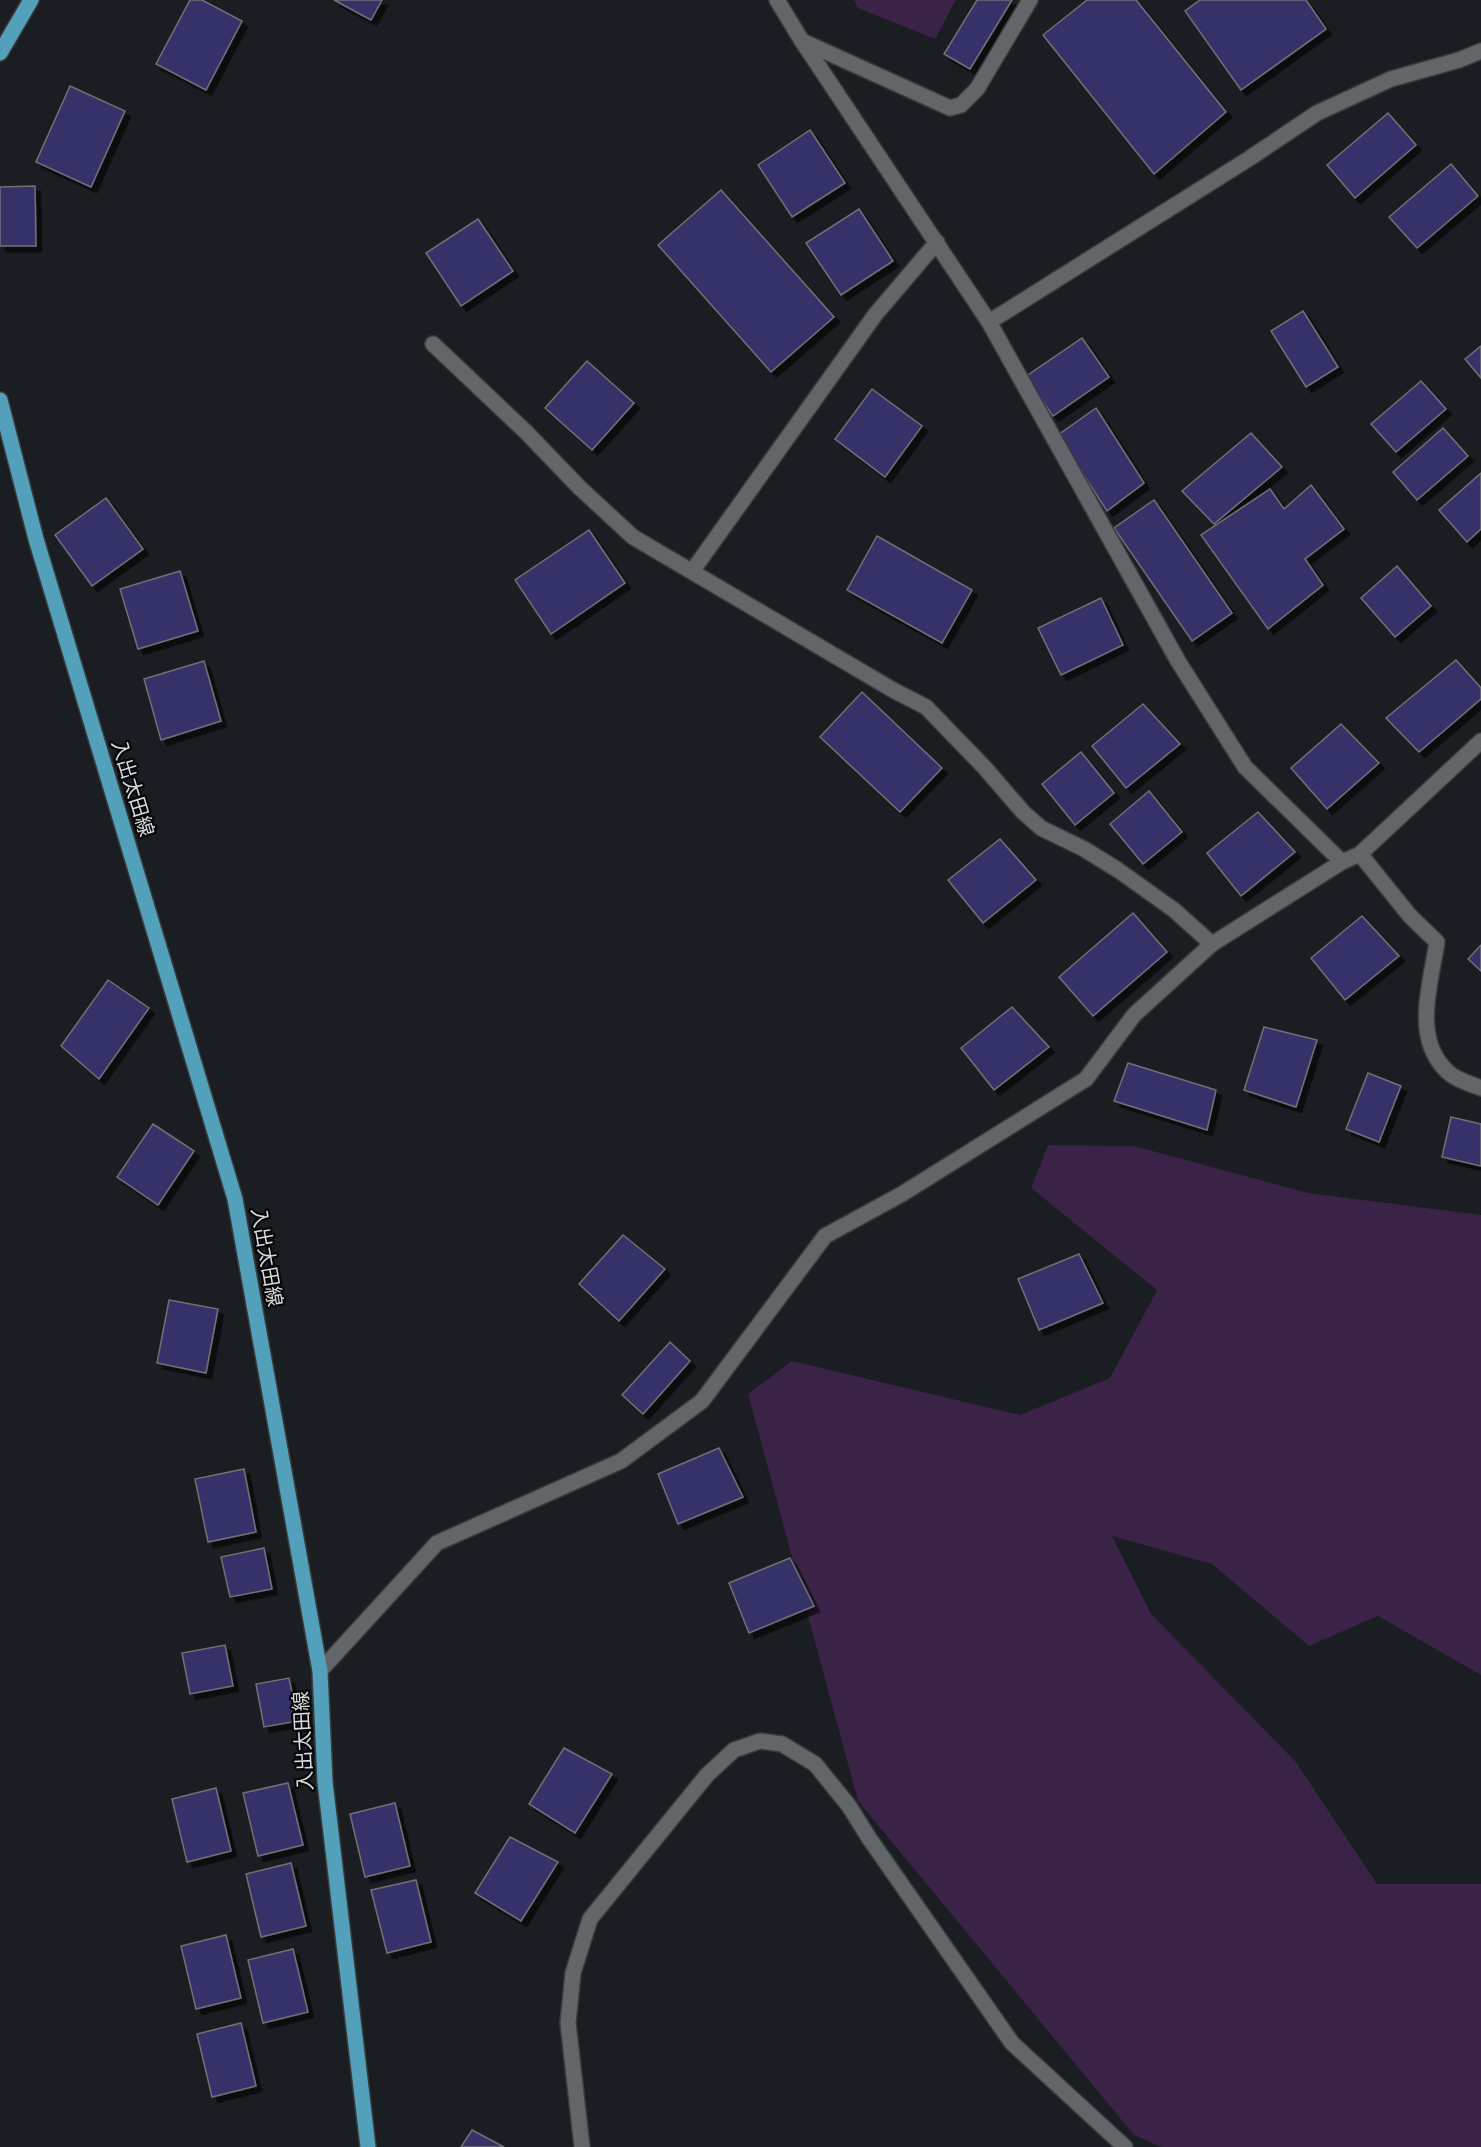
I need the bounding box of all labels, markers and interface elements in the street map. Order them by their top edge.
street label: 入出太田線 [106,736,160,840]
street label: 入出太田線 [246,1206,288,1308]
street label: 入出太田線 [287,1690,319,1792]

